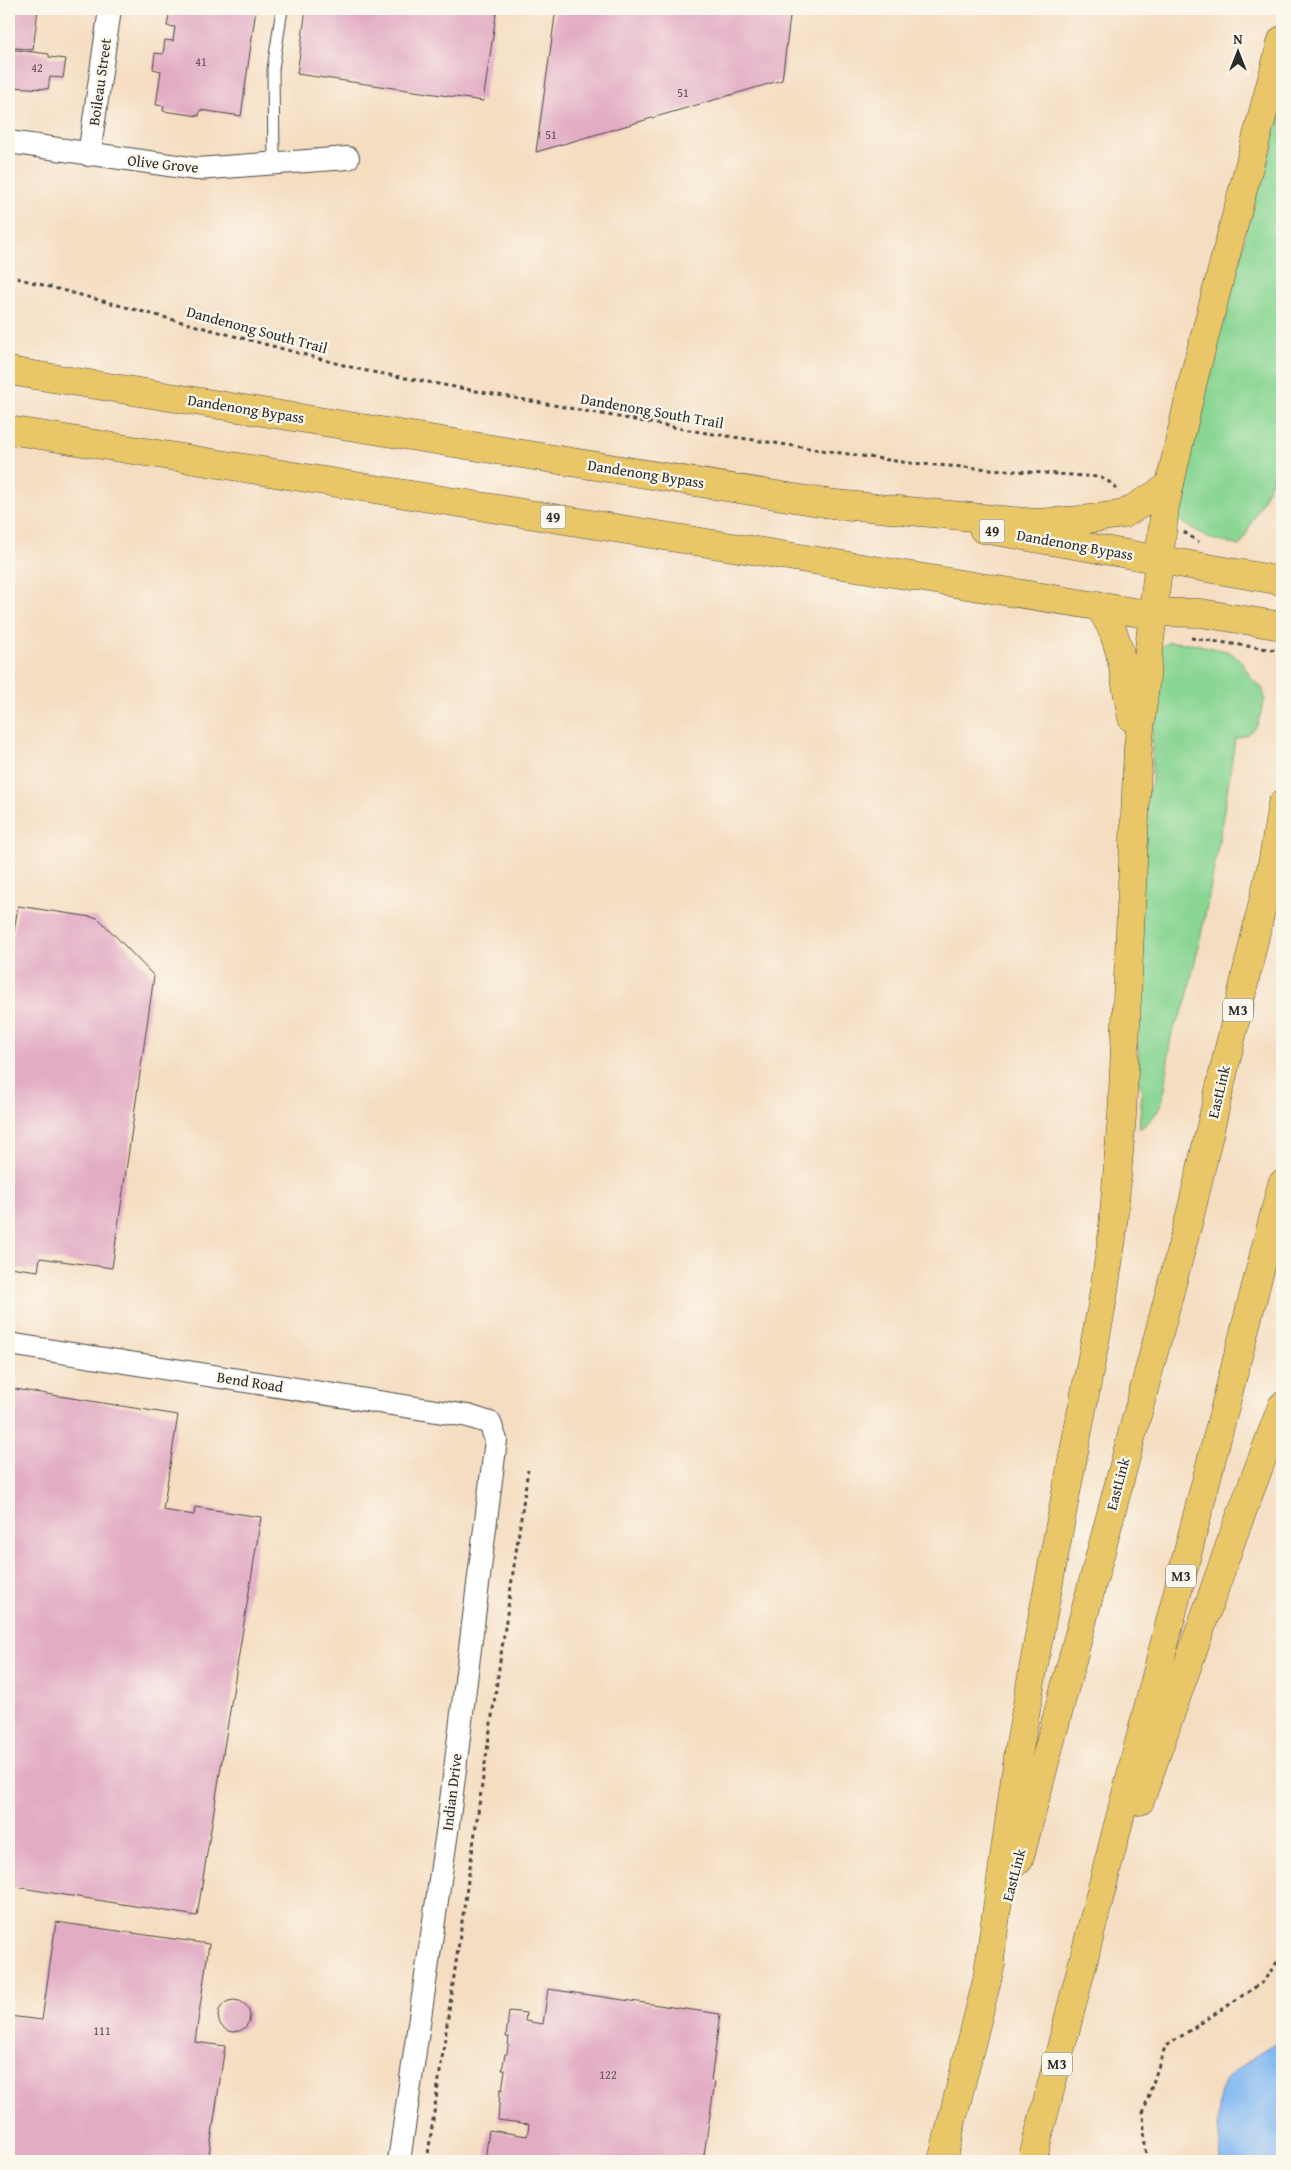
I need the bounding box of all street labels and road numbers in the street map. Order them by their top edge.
street label: Boileau Street [83,36,116,127]
street label: Olive Grove [127,149,200,178]
street label: Dandenong South Trail [184,301,330,358]
street label: Dandenong South Trail [579,388,725,433]
street label: Dandenong Bypass [186,389,306,428]
street label: Dandenong Bypass [586,454,706,493]
road number: 49 [540,506,566,528]
road number: 49 [980,520,1004,542]
street label: Dandenong Bypass [1015,524,1135,565]
road number: M3 [1223,998,1253,1022]
street label: EastLink [1202,1063,1235,1120]
street label: Bend Road [216,1366,285,1397]
street label: EastLink [1100,1455,1135,1512]
road number: M3 [1166,1564,1196,1588]
street label: Indian Drive [436,1752,467,1832]
street label: EastLink [996,1846,1031,1903]
road number: M3 [1042,2052,1072,2076]

